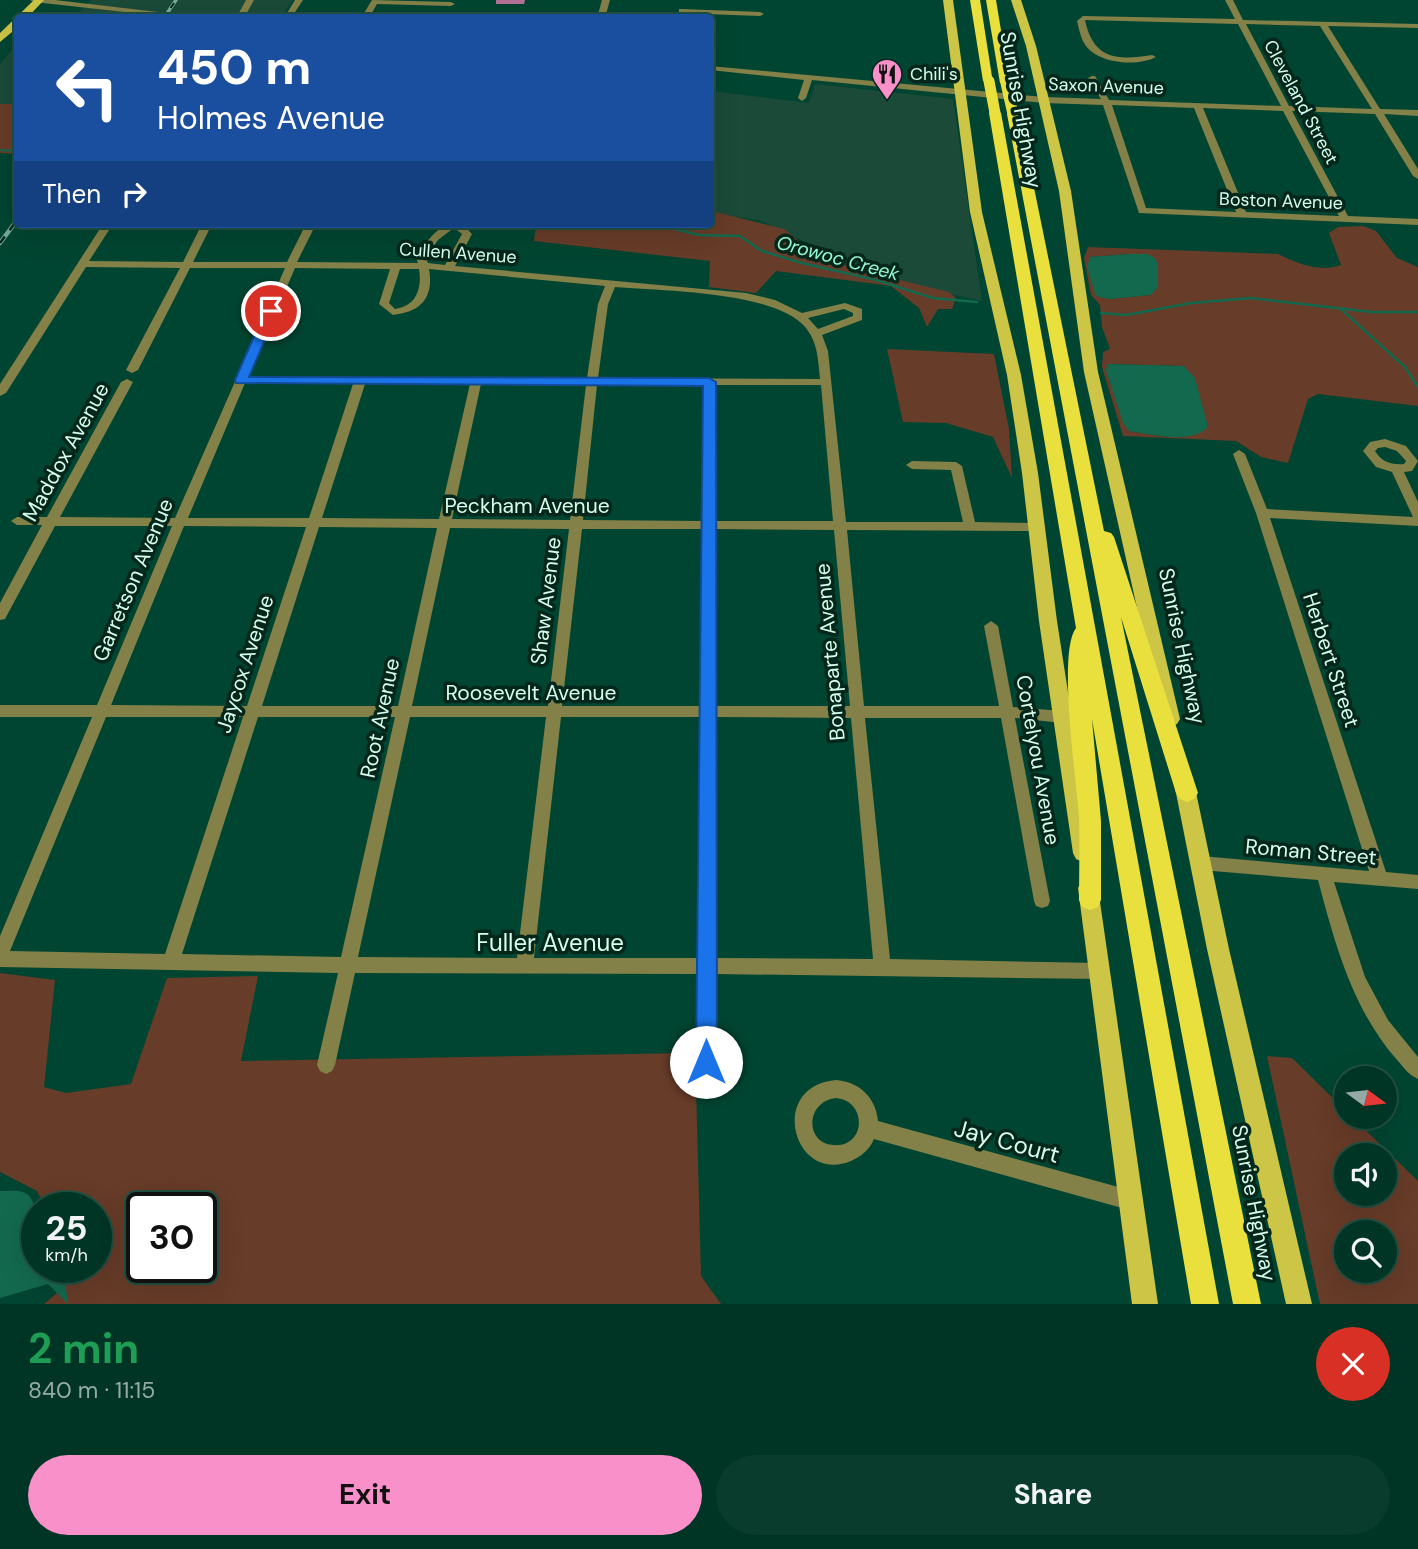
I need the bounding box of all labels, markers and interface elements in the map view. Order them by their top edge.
street label: Sunrise Highway [993,29,1049,191]
text: 450 m [157,35,311,99]
street label: Cleveland Street [1258,36,1344,168]
icon: left [42,42,133,133]
restaurant icon: Chili's [870,57,904,101]
place label: Chili's [910,62,958,86]
street label: Saxon Avenue [1048,72,1164,100]
text: Holmes Avenue [157,97,385,139]
icon: right [115,175,153,213]
text: Then [42,177,101,211]
street label: Boston Avenue [1219,187,1343,215]
water label: Orowoc Creek [774,230,902,286]
street label: Cullen Avenue [398,237,518,269]
pin [241,281,301,341]
icon: arrive [252,292,290,330]
street label: Maddox Avenue [16,377,116,526]
street label: Peckham Avenue [444,492,610,520]
street label: Garretson Avenue [86,494,180,666]
street label: Shaw Avenue [524,535,568,666]
street label: Bonaparte Avenue [808,562,852,742]
street label: Sunrise Highway [1152,565,1212,727]
street label: Herbert Street [1296,589,1366,731]
street label: Jaycox Avenue [209,591,281,737]
street label: Root Avenue [354,656,406,780]
street label: Cortelyou Avenue [1009,673,1067,847]
street label: Roosevelt Avenue [445,679,617,707]
street label: Roman Street [1244,832,1378,872]
street label: Fuller Avenue [476,927,624,958]
position arrow [669,1025,743,1099]
north arrow [1334,1066,1396,1129]
map controls [1334,1066,1397,1283]
street label: Jay Court [951,1112,1063,1170]
street label: Sunrise Highway [1225,1122,1283,1284]
button: sound [1334,1143,1397,1206]
speed limit sign: 30 [126,1192,217,1283]
text: 25 [46,1205,87,1251]
button: search [1334,1220,1397,1283]
text: km/h [45,1243,88,1267]
text: 2 min [28,1321,139,1376]
button: close [1316,1327,1390,1401]
text: 840 m · 11:15 [28,1375,155,1405]
button: Exit [28,1455,702,1535]
button: Share [716,1455,1390,1535]

